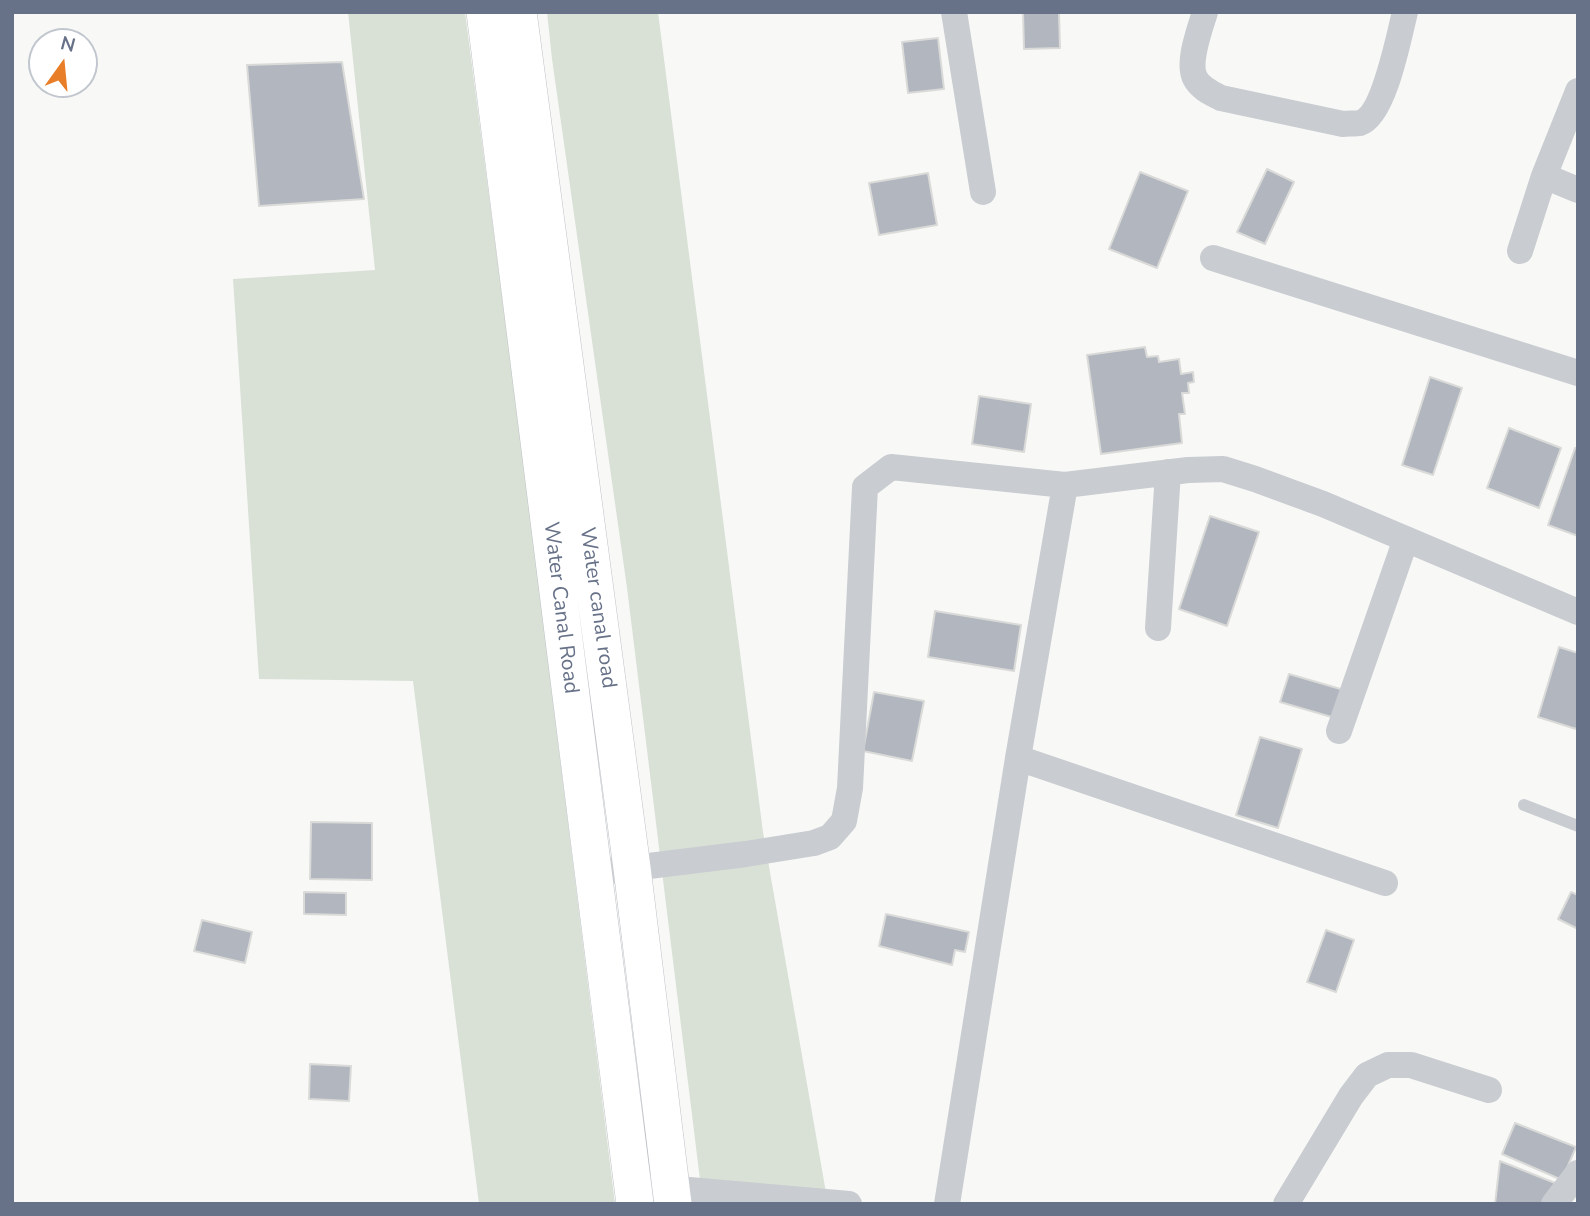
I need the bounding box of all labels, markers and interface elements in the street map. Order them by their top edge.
north arrow [28,28,98,98]
text: N [58,30,78,59]
street label: Water Canal Road [537,521,583,695]
street label: Water canal road [573,526,621,690]

